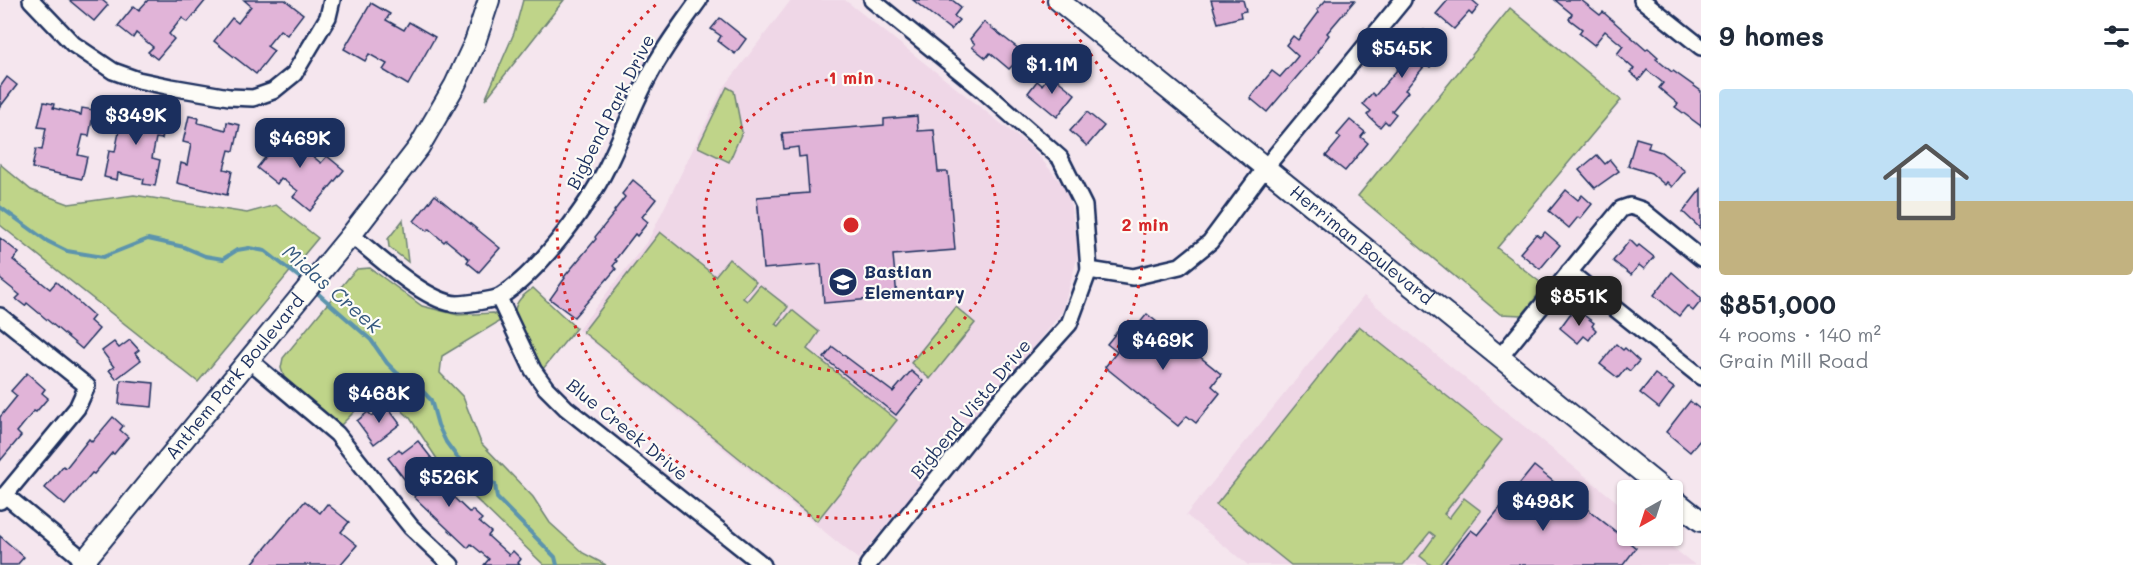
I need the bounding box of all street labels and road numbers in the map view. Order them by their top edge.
street label: Bigbend Park Drive [561,30,660,193]
street label: Herriman Boulevard [1285,179,1438,310]
street label: Anthem Park Boulevard [159,289,309,464]
street label: Bigbend Vista Drive [905,334,1036,483]
street label: Blue Creek Drive [562,373,693,486]

